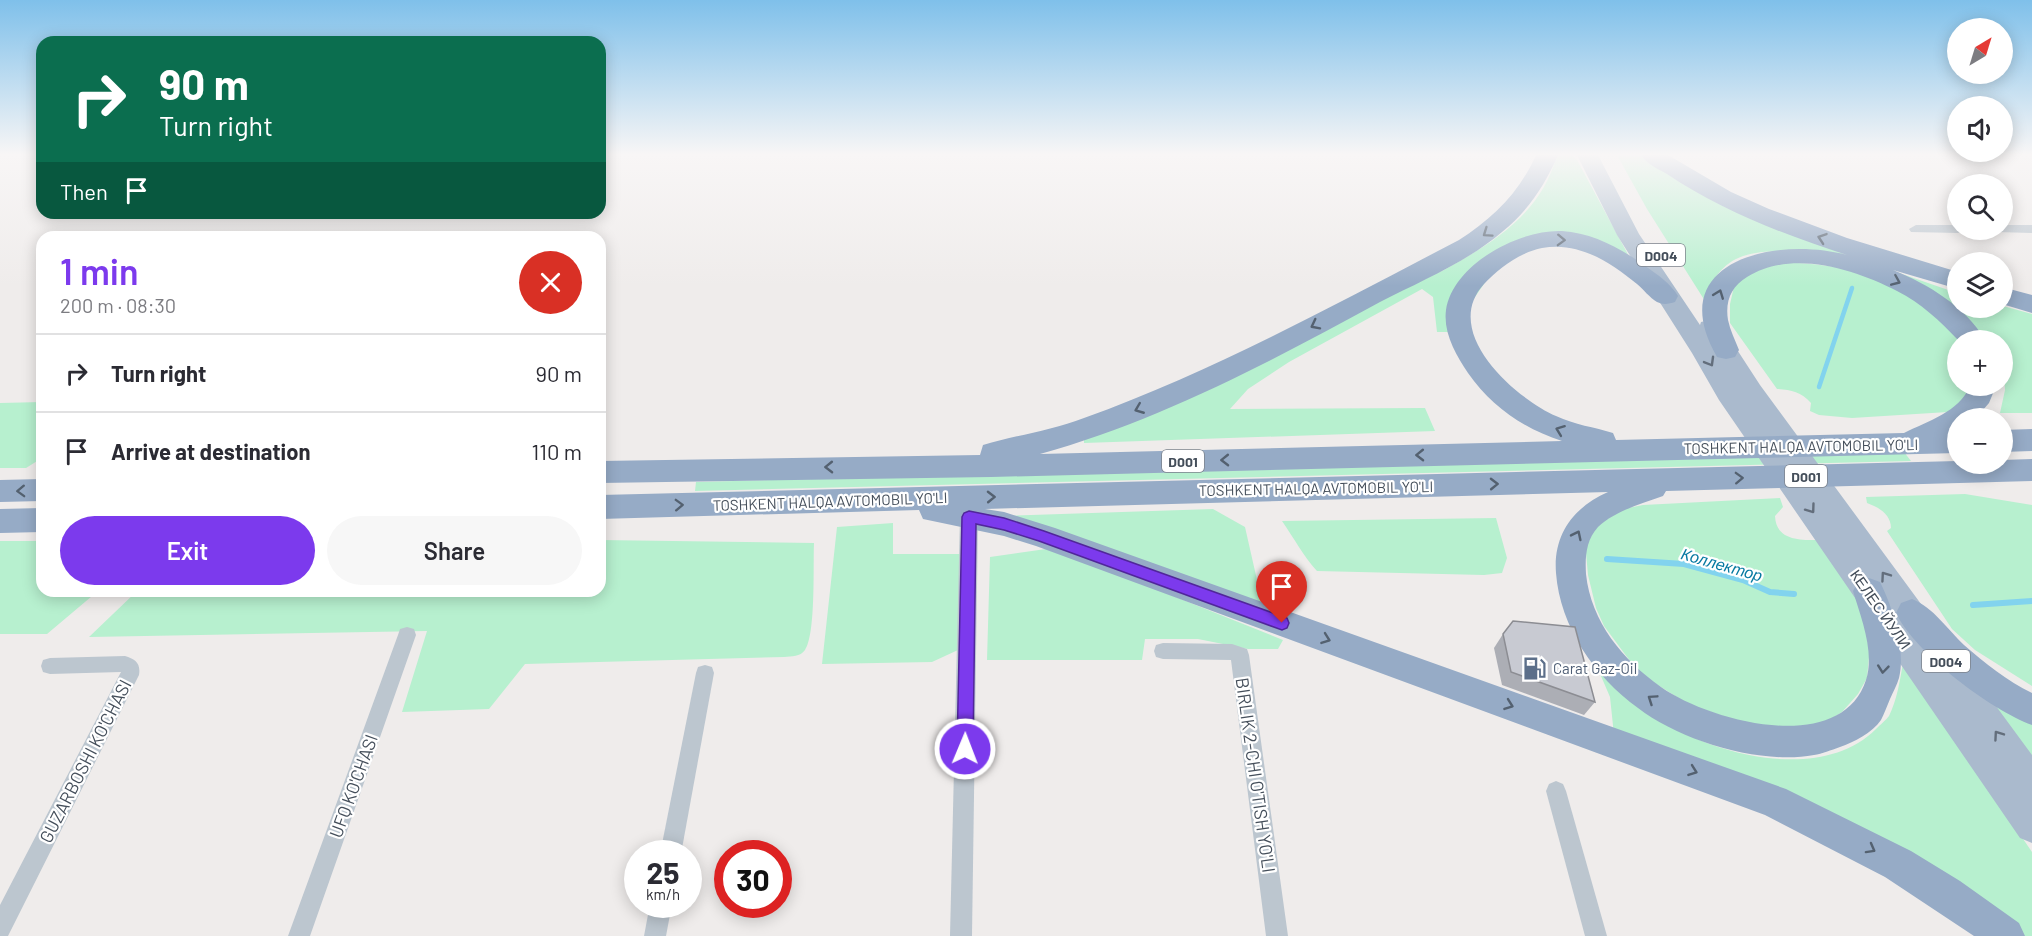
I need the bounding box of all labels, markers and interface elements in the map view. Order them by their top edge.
north arrow [1947,18,2013,84]
map controls [1947,18,2013,474]
text: 90 m [159,58,249,108]
icon: right [60,60,138,138]
button: sound [1947,96,2013,162]
text: Turn right [159,109,273,141]
icon: arrive [120,174,153,207]
button: search [1947,174,2013,240]
text: Then [60,178,108,204]
one-way arrow [1482,226,1493,237]
one-way arrow [1817,232,1828,245]
one-way arrow [1557,233,1566,246]
road number: D004 [1637,244,1685,266]
text: 1 min [60,249,139,292]
button: close [519,251,582,314]
button: layers [1947,252,2013,318]
one-way arrow [1889,274,1900,286]
one-way arrow [1712,289,1724,300]
text: 200 m · 08:30 [60,293,176,317]
one-way arrow [1310,318,1321,329]
button: + [1947,330,2013,396]
one-way arrow [1702,356,1714,366]
icon: right [60,357,93,390]
text: Turn right [111,360,206,386]
text: 90 m [536,360,582,386]
one-way arrow [1134,402,1145,414]
button: − [1947,408,2013,474]
one-way arrow [1555,425,1566,437]
icon: arrive [60,435,93,468]
street label: TOSHKENT HALQA AVTOMOBIL YO'LI [1683,435,1919,457]
text: Arrive at destination [111,438,310,464]
text: 110 m [532,438,582,464]
one-way arrow [1416,449,1425,462]
road number: D001 [1162,450,1204,472]
one-way arrow [1221,454,1230,467]
one-way arrow [824,461,833,473]
road number: D001 [1785,465,1827,487]
one-way arrow [1735,471,1744,484]
street label: TOSHKENT HALQA AVTOMOBIL YO'LI [1198,477,1434,499]
one-way arrow [1490,478,1499,490]
one-way arrow [16,484,25,497]
street label: TOSHKENT HALQA AVTOMOBIL YO'LI [712,488,948,514]
one-way arrow [986,490,995,503]
one-way arrow [675,498,684,511]
one-way arrow [1804,503,1815,514]
button: Exit [60,516,315,585]
button: Share [327,516,582,585]
one-way arrow [1569,530,1581,541]
water label: Коллектор [1679,543,1765,585]
pin [1256,561,1307,623]
street label: КЕЛЕС ЙУЛИ [1847,566,1915,652]
icon: arrive [1265,570,1298,603]
one-way arrow [1881,571,1892,582]
one-way arrow [1320,631,1330,644]
road number: D004 [1922,650,1970,672]
fuel station icon: Carat Gaz-Oil [1522,655,1548,681]
place label: Carat Gaz-Oil [1553,659,1637,677]
one-way arrow [1877,664,1890,673]
street label: GUZARBOSHI KO'CHASI [34,676,136,846]
street label: BIRLIK 2-CHI O'TISH YO'LI [1231,676,1281,874]
one-way arrow [1648,695,1659,706]
one-way arrow [1503,697,1514,710]
position arrow [933,717,997,781]
one-way arrow [1994,730,2005,741]
street label: UFQ KO'CHASI [324,731,382,841]
one-way arrow [1687,763,1697,776]
speed limit sign: 30 [714,840,792,918]
one-way arrow [1865,841,1875,853]
text: 25 [647,854,679,890]
text: km/h [646,885,680,903]

